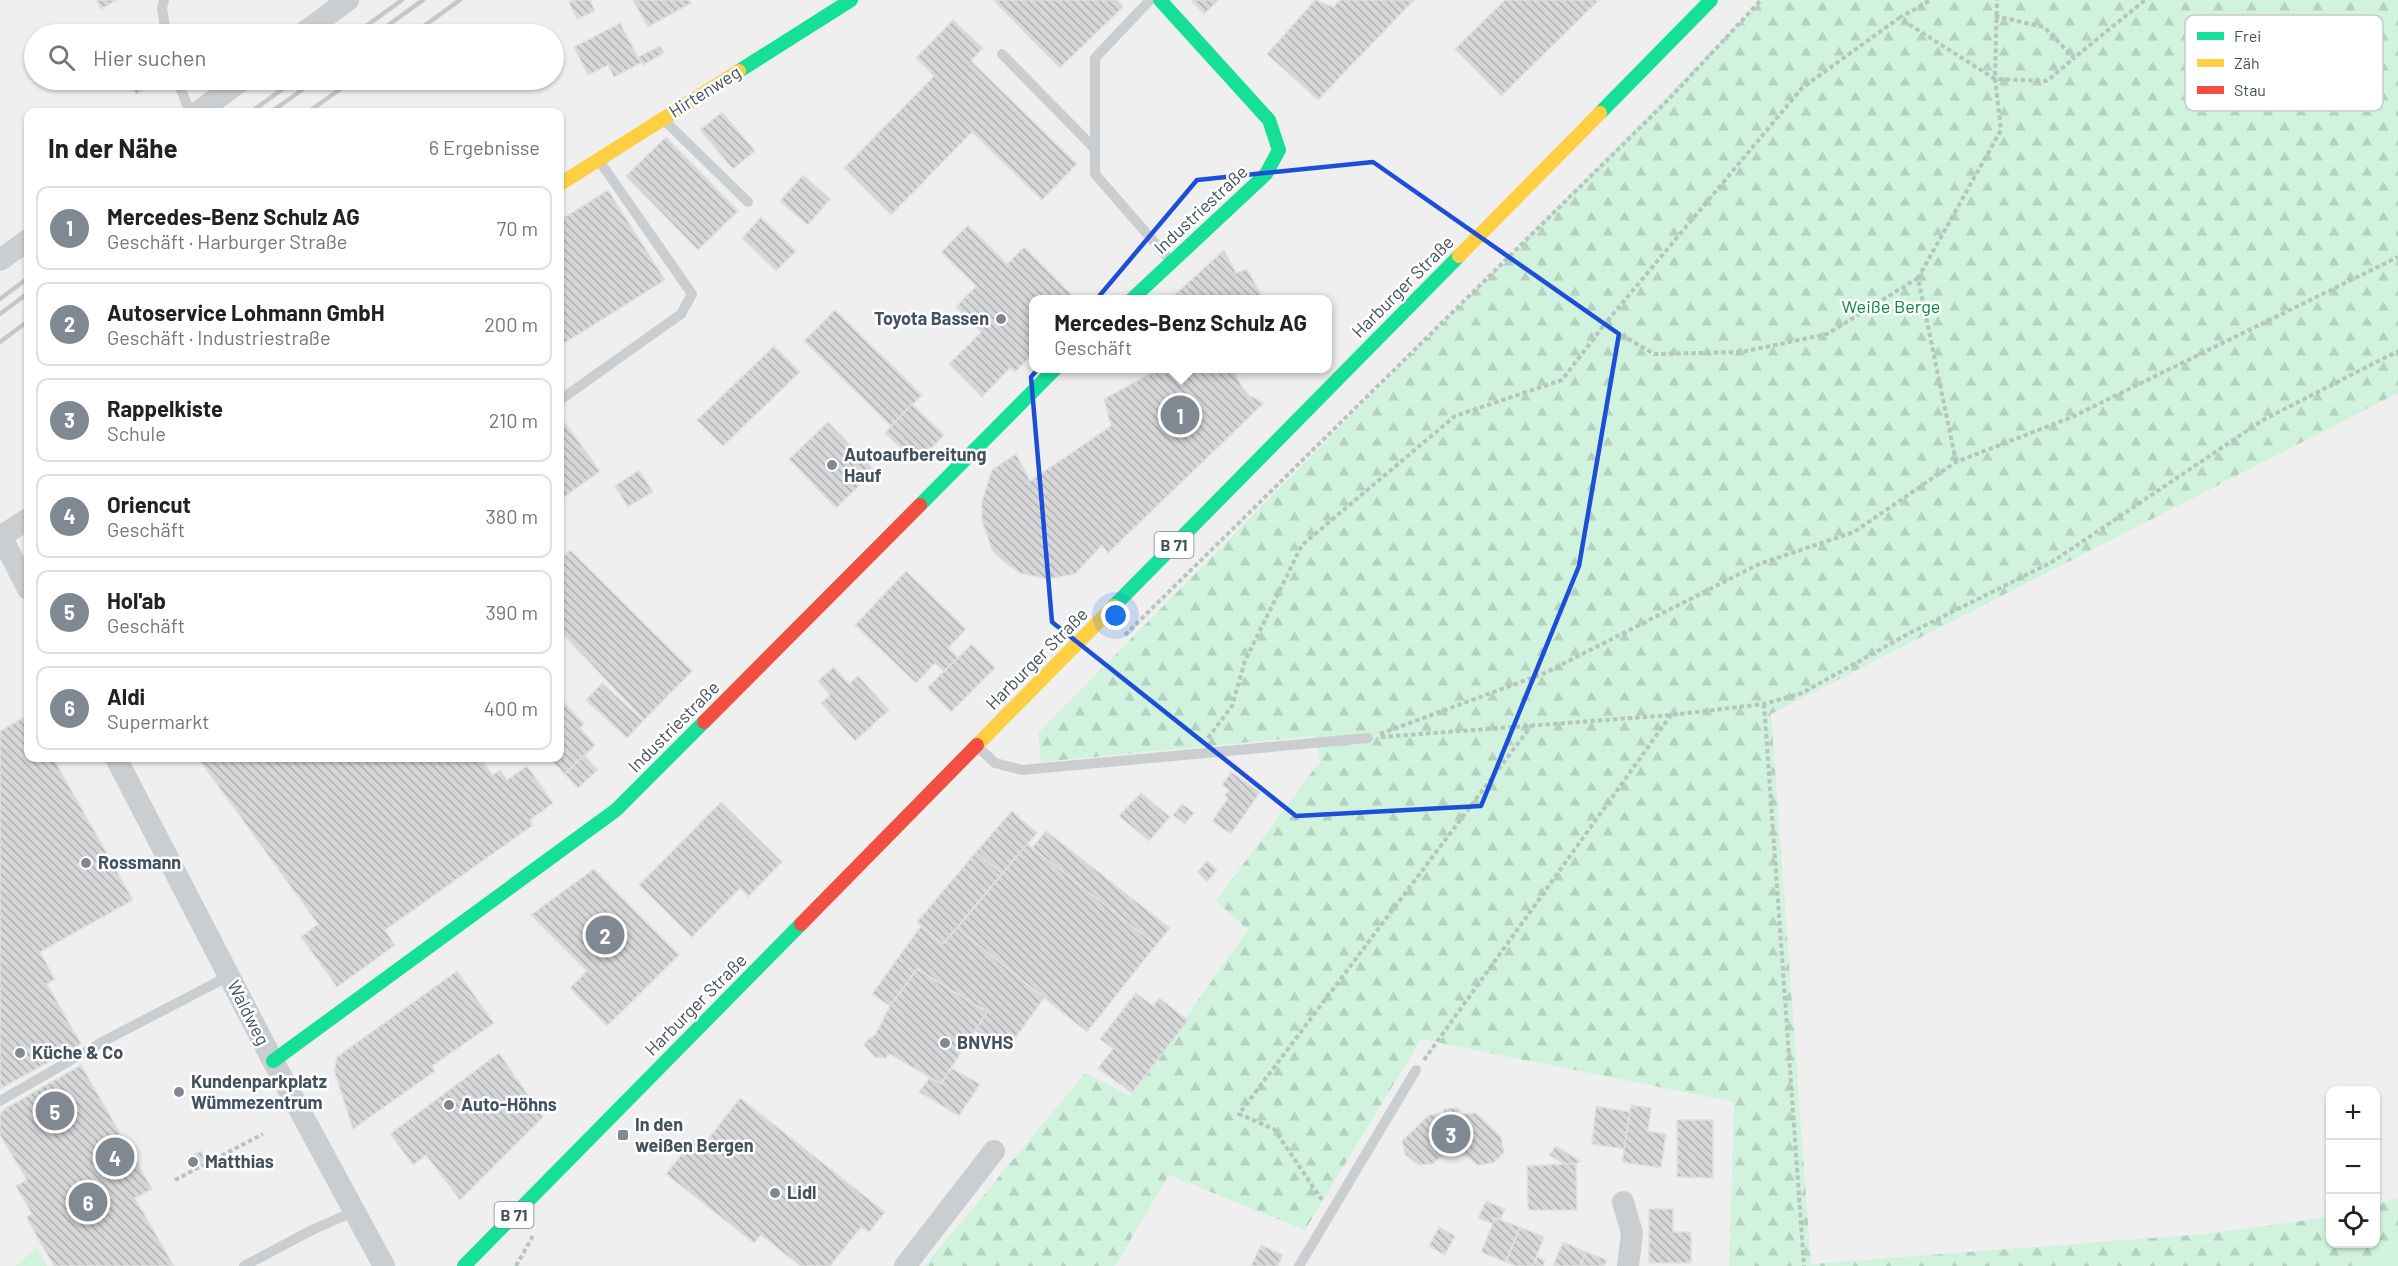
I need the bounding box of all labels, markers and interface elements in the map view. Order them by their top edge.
legend [2185,15,2383,111]
search box [24,24,564,90]
text: Frei [2234,26,2261,45]
icon: search [45,41,78,74]
text: Hier suchen [93,44,206,70]
text: Zäh [2234,53,2260,72]
street label: Hirtenweg [665,60,744,122]
text: Stau [2234,80,2266,99]
text: In der Nähe [48,132,178,163]
text: 6 Ergebnisse [429,135,540,159]
street label: Industriestraße [1149,160,1252,258]
text: Mercedes-Benz Schulz AG [107,203,360,229]
text: 1 [66,216,73,240]
text: 70 m [497,216,538,240]
text: Geschäft · Harburger Straße [107,229,347,253]
street label: Harburger Straße [1347,231,1458,342]
popup [1029,295,1332,373]
park label: Weiße Berge [1842,295,1940,317]
text: Autoservice Lohmann GmbH [107,299,385,325]
place label: Toyota Bassen [874,307,989,329]
text: Mercedes-Benz Schulz AG [1054,309,1307,335]
text: 2 [64,312,75,336]
text: 200 m [484,312,538,336]
marker: Toyota Bassen [994,312,1008,326]
text: Geschäft · Industriestraße [107,325,331,349]
text: Geschäft [1054,335,1132,359]
pin: 1 [1160,392,1200,438]
text: Rappelkiste [107,395,223,421]
text: 3 [64,408,75,432]
text: 210 m [489,408,538,432]
text: Schule [107,421,166,445]
place label: Autoaufbereitung Hauf [844,443,986,486]
marker: Autoaufbereitung Hauf [825,458,839,472]
text: Oriencut [107,491,191,517]
text: 4 [63,504,76,528]
text: 380 m [485,504,538,528]
text: Geschäft [107,517,185,541]
road number: B 71 [1154,532,1194,558]
text: Hol'ab [107,587,166,613]
text: 5 [64,600,75,624]
text: 390 m [485,600,538,624]
your location [1101,601,1130,630]
street label: Harburger Straße [981,603,1092,714]
text: Geschäft [107,613,185,637]
street label: Industriestraße [623,676,724,777]
text: Aldi [107,683,145,709]
text: 6 [64,696,75,720]
text: 400 m [484,696,538,720]
text: Supermarkt [107,709,210,733]
place label: Rossmann [98,851,181,873]
marker: Rossmann [79,856,93,870]
pin: 2 [586,912,624,958]
street label: Harburger Straße [640,949,751,1060]
street label: Waldweg [223,976,275,1049]
place label: BNVHS [957,1031,1014,1053]
marker: BNVHS [938,1036,952,1050]
place label: Küche & Co [32,1041,123,1063]
marker: Küche & Co [13,1046,27,1060]
place label: Kundenparkplatz Wümmezentrum [191,1070,327,1113]
marker: Kundenparkplatz Wümmezentrum [172,1085,186,1099]
map controls [2326,1086,2380,1248]
button: + [2326,1086,2380,1140]
pin: 5 [36,1088,74,1134]
place label: Auto-Höhns [461,1093,557,1115]
marker: Auto-Höhns [442,1098,456,1112]
pin: 3 [1432,1112,1470,1156]
place label: In den weißen Bergen [635,1113,754,1156]
marker: In den weißen Bergen [616,1128,630,1142]
pin: 4 [96,1134,134,1180]
button: − [2326,1140,2380,1194]
place label: Matthias [205,1150,274,1172]
marker: Matthias [186,1155,200,1169]
pin: 6 [68,1180,107,1224]
place label: Lidl [787,1181,816,1203]
marker: Lidl [768,1186,782,1200]
button: locate [2326,1194,2380,1248]
road number: B 71 [494,1202,534,1228]

